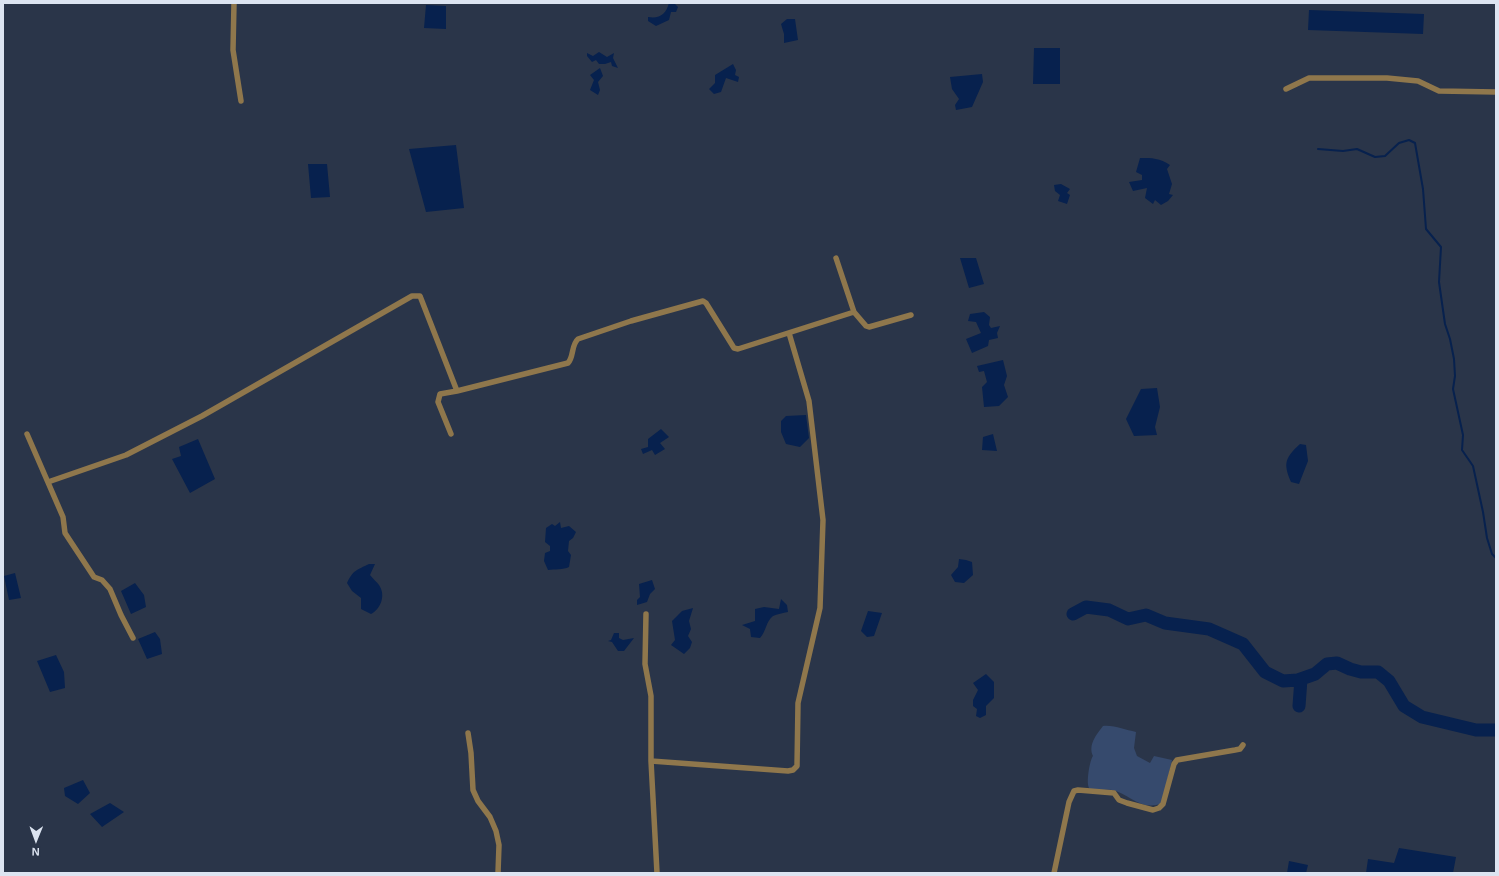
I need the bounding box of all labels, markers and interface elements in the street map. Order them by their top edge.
north arrow [16,820,56,860]
text: N [32,846,40,858]

